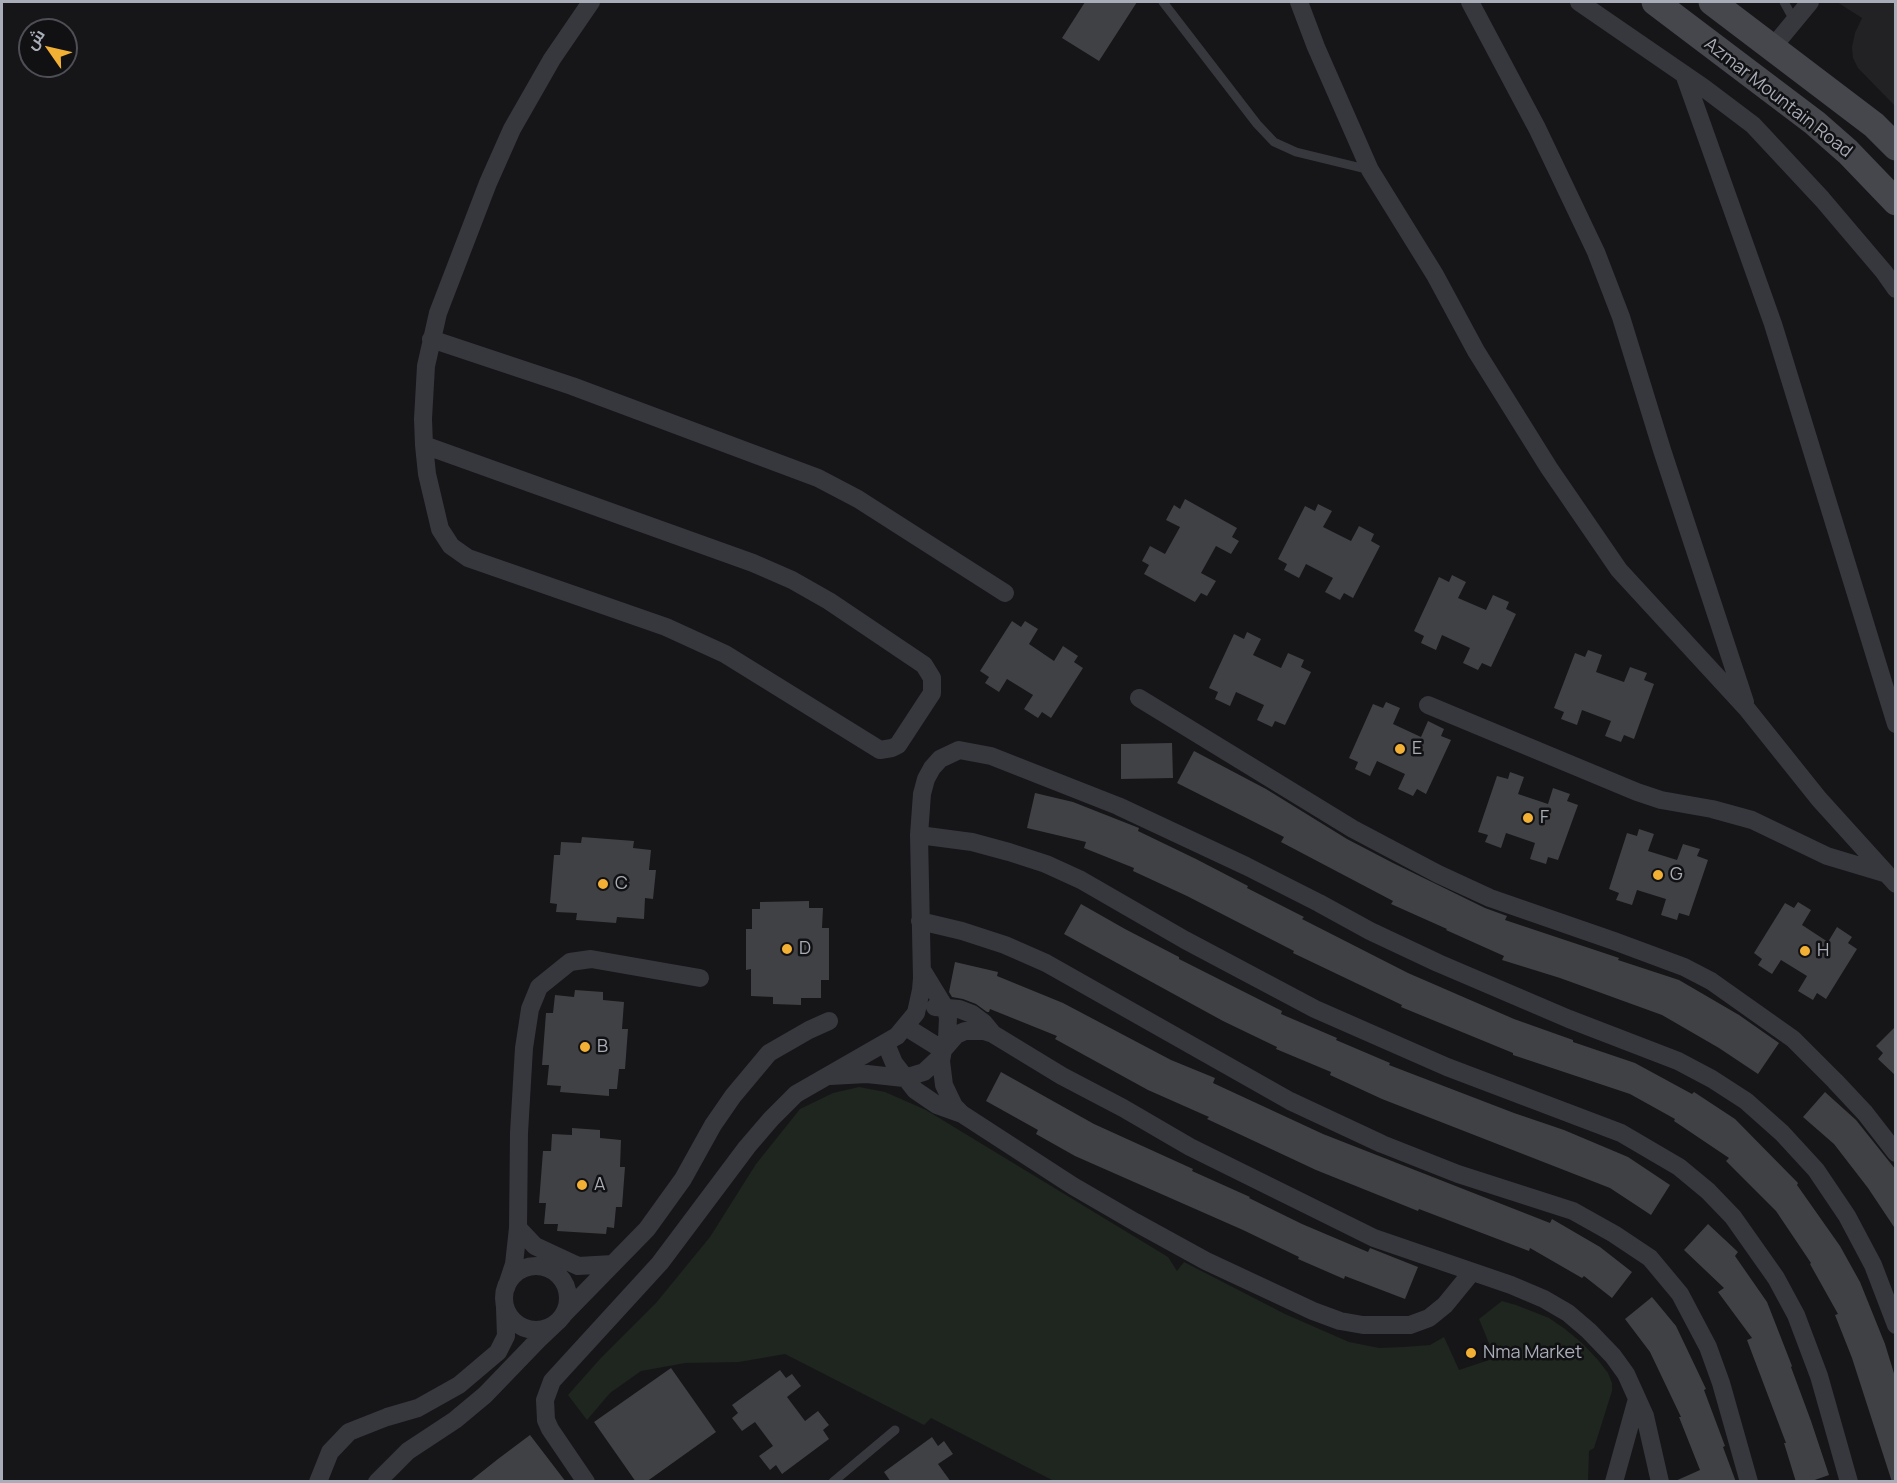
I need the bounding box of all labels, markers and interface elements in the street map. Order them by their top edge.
north arrow [18,18,78,78]
text: ش [20,24,50,54]
street label: Azmar Mountain Road [1700,34,1856,162]
place label: E [1412,738,1422,760]
marker: E [1393,742,1407,756]
place label: F [1540,807,1549,829]
marker: F [1521,811,1535,825]
place label: G [1670,864,1683,886]
marker: G [1651,868,1665,882]
place label: C [615,873,628,895]
marker: C [596,877,610,891]
place label: D [799,938,811,960]
place label: H [1817,940,1829,962]
marker: D [780,942,794,956]
marker: H [1798,944,1812,958]
place label: B [597,1036,608,1058]
marker: B [578,1040,592,1054]
place label: A [594,1174,605,1196]
marker: A [575,1178,589,1192]
place label: Nma Market [1483,1342,1582,1364]
marker: Nma Market [1464,1346,1478,1360]

